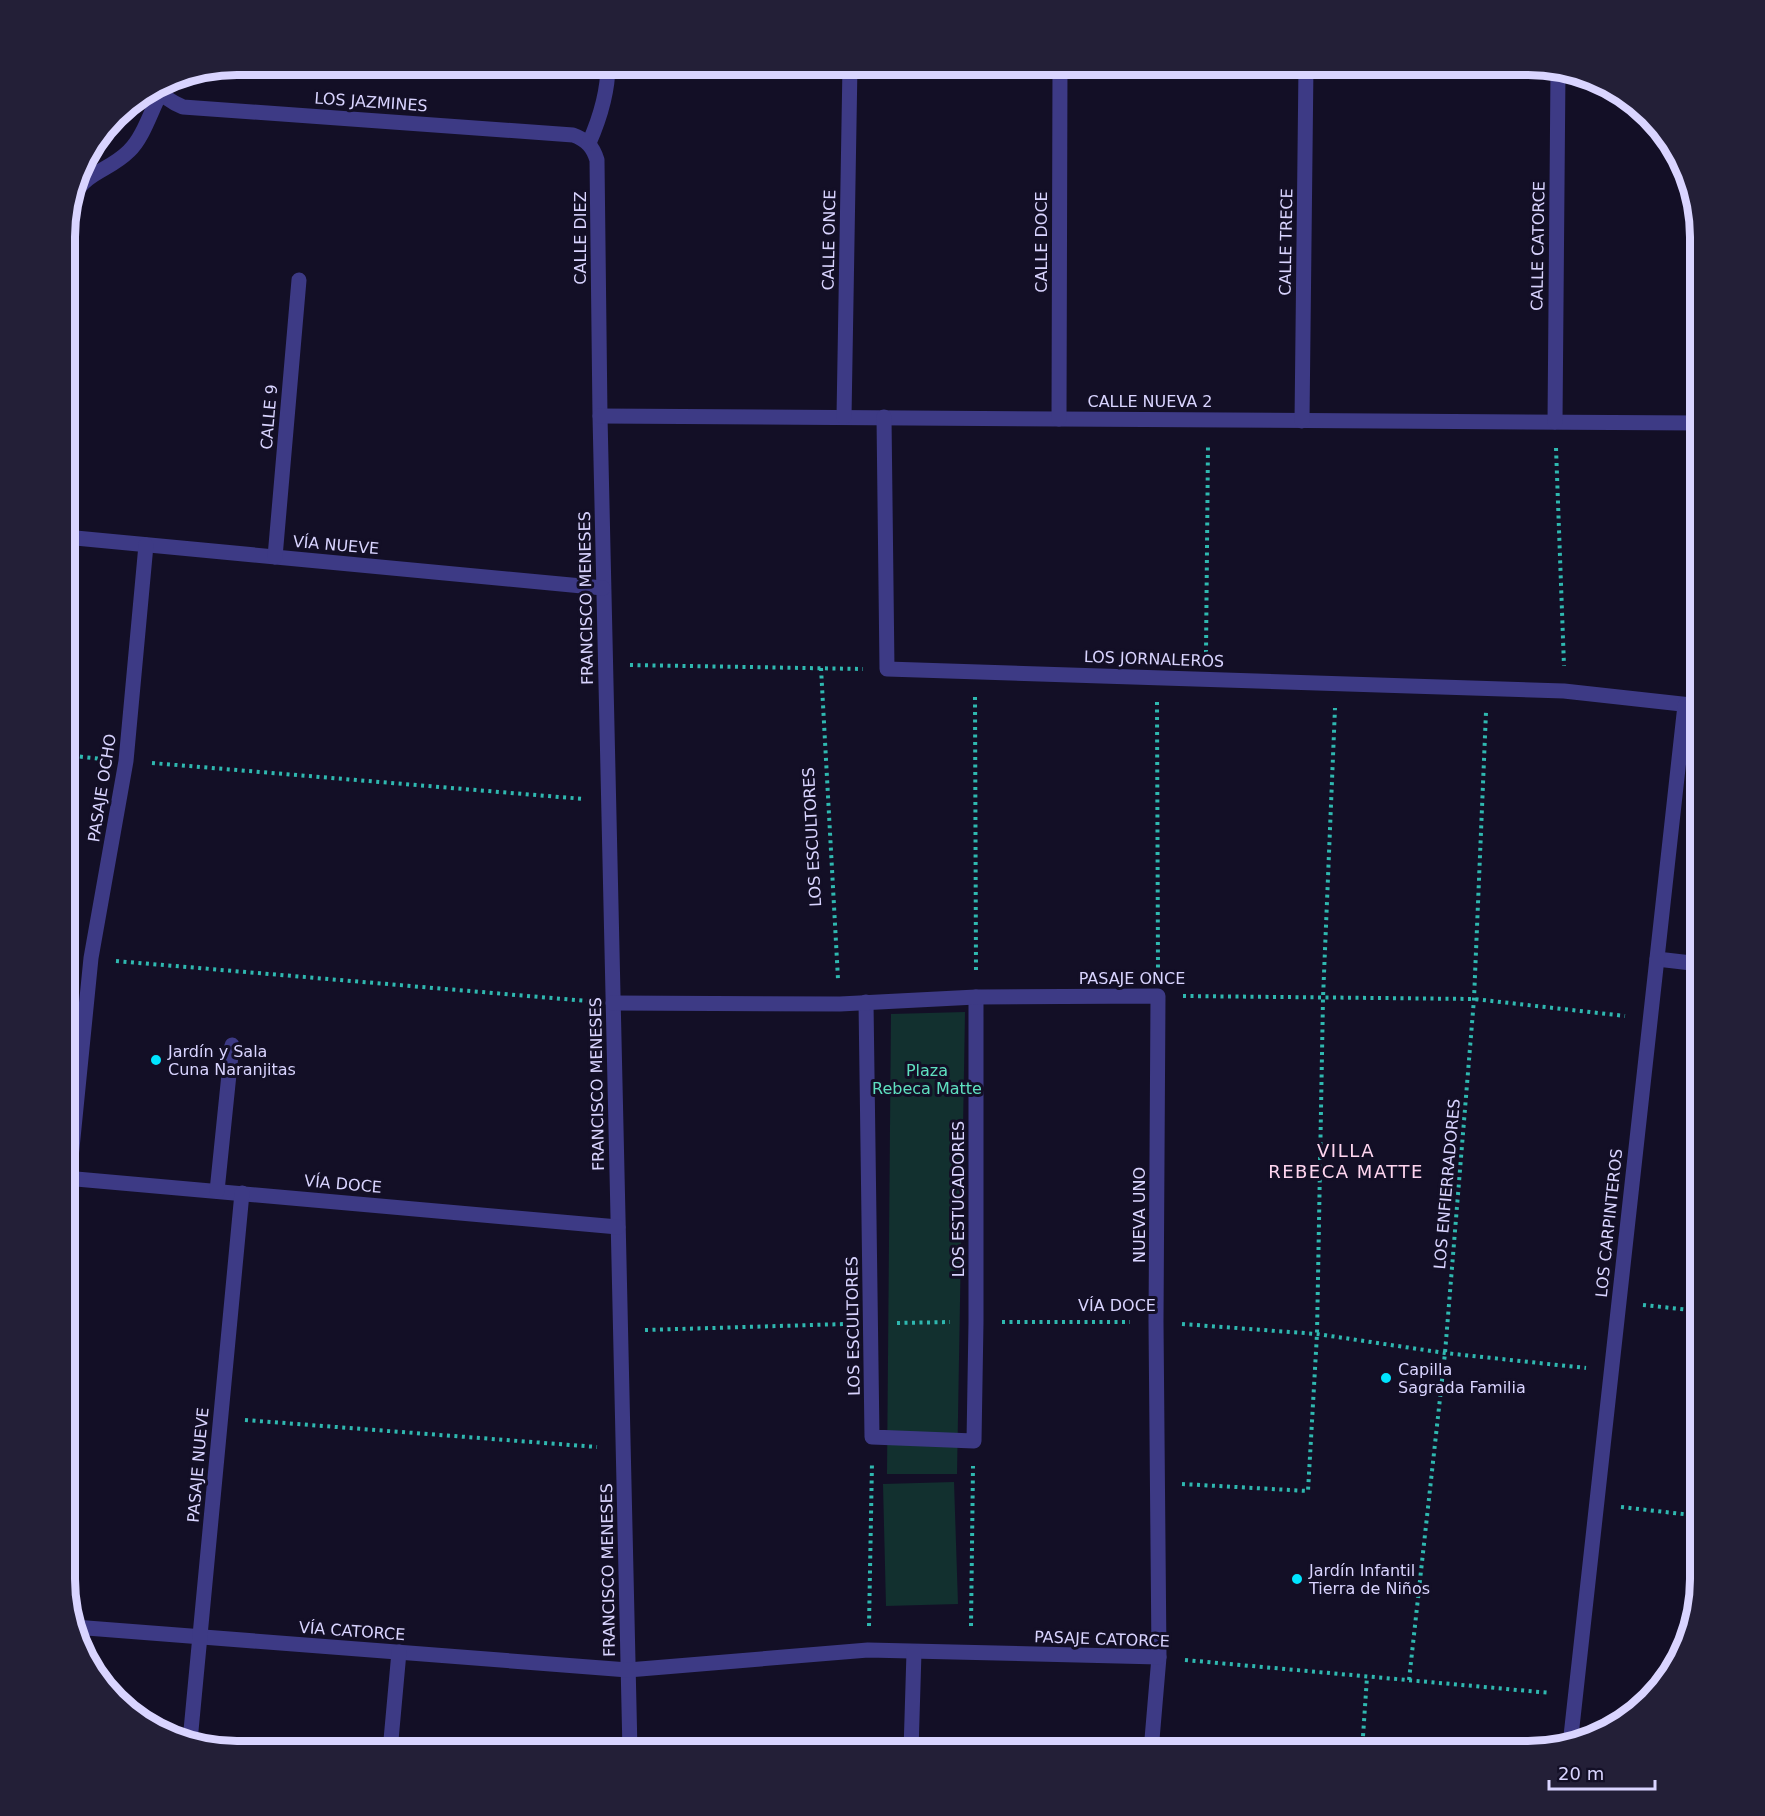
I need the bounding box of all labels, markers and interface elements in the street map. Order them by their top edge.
street label: LOS JAZMINES [314,89,428,115]
street label: CALLE CATORCE [1527,181,1549,311]
street label: CALLE TRECE [1276,188,1296,296]
street label: CALLE ONCE [819,189,839,291]
street label: CALLE DIEZ [571,191,590,285]
street label: CALLE DOCE [1032,191,1051,293]
street label: CALLE 9 [257,384,281,450]
street label: CALLE NUEVA 2 [1087,392,1213,411]
street label: FRANCISCO MENESES [575,511,597,685]
street label: VÍA NUEVE [292,532,380,558]
street label: LOS JORNALEROS [1084,647,1224,671]
street label: PASAJE OCHO [84,733,120,843]
street label: LOS ESCULTORES [799,767,825,907]
street label: PASAJE ONCE [1079,969,1185,988]
street label: FRANCISCO MENESES [586,997,608,1171]
place label: Jardín y Sala Cuna Naranjitas [167,1042,296,1079]
marker: Jardín y Sala Cuna Naranjitas [149,1053,163,1067]
park label: Plaza Rebeca Matte [872,1061,982,1098]
street label: LOS ENFIERRADORES [1430,1098,1464,1270]
street label: LOS ESTUCADORES [949,1121,968,1277]
district label: VILLA REBECA MATTE [1268,1140,1424,1182]
street label: LOS CARPINTEROS [1592,1148,1626,1298]
street label: NUEVA UNO [1130,1167,1149,1263]
street label: VÍA DOCE [303,1171,383,1197]
street label: LOS ESCULTORES [842,1256,864,1396]
street label: VÍA DOCE [1078,1296,1156,1315]
place label: Capilla Sagrada Familia [1398,1360,1526,1397]
marker: Capilla Sagrada Familia [1379,1371,1393,1385]
street label: PASAJE NUEVE [183,1407,213,1523]
street label: FRANCISCO MENESES [597,1483,619,1657]
place label: Jardín Infantil Tierra de Niños [1308,1561,1430,1598]
marker: Jardín Infantil Tierra de Niños [1290,1572,1304,1586]
street label: VÍA CATORCE [298,1618,406,1644]
street label: PASAJE CATORCE [1034,1627,1170,1651]
scale bar [1549,1753,1656,1791]
text: 20 m [1558,1763,1604,1784]

